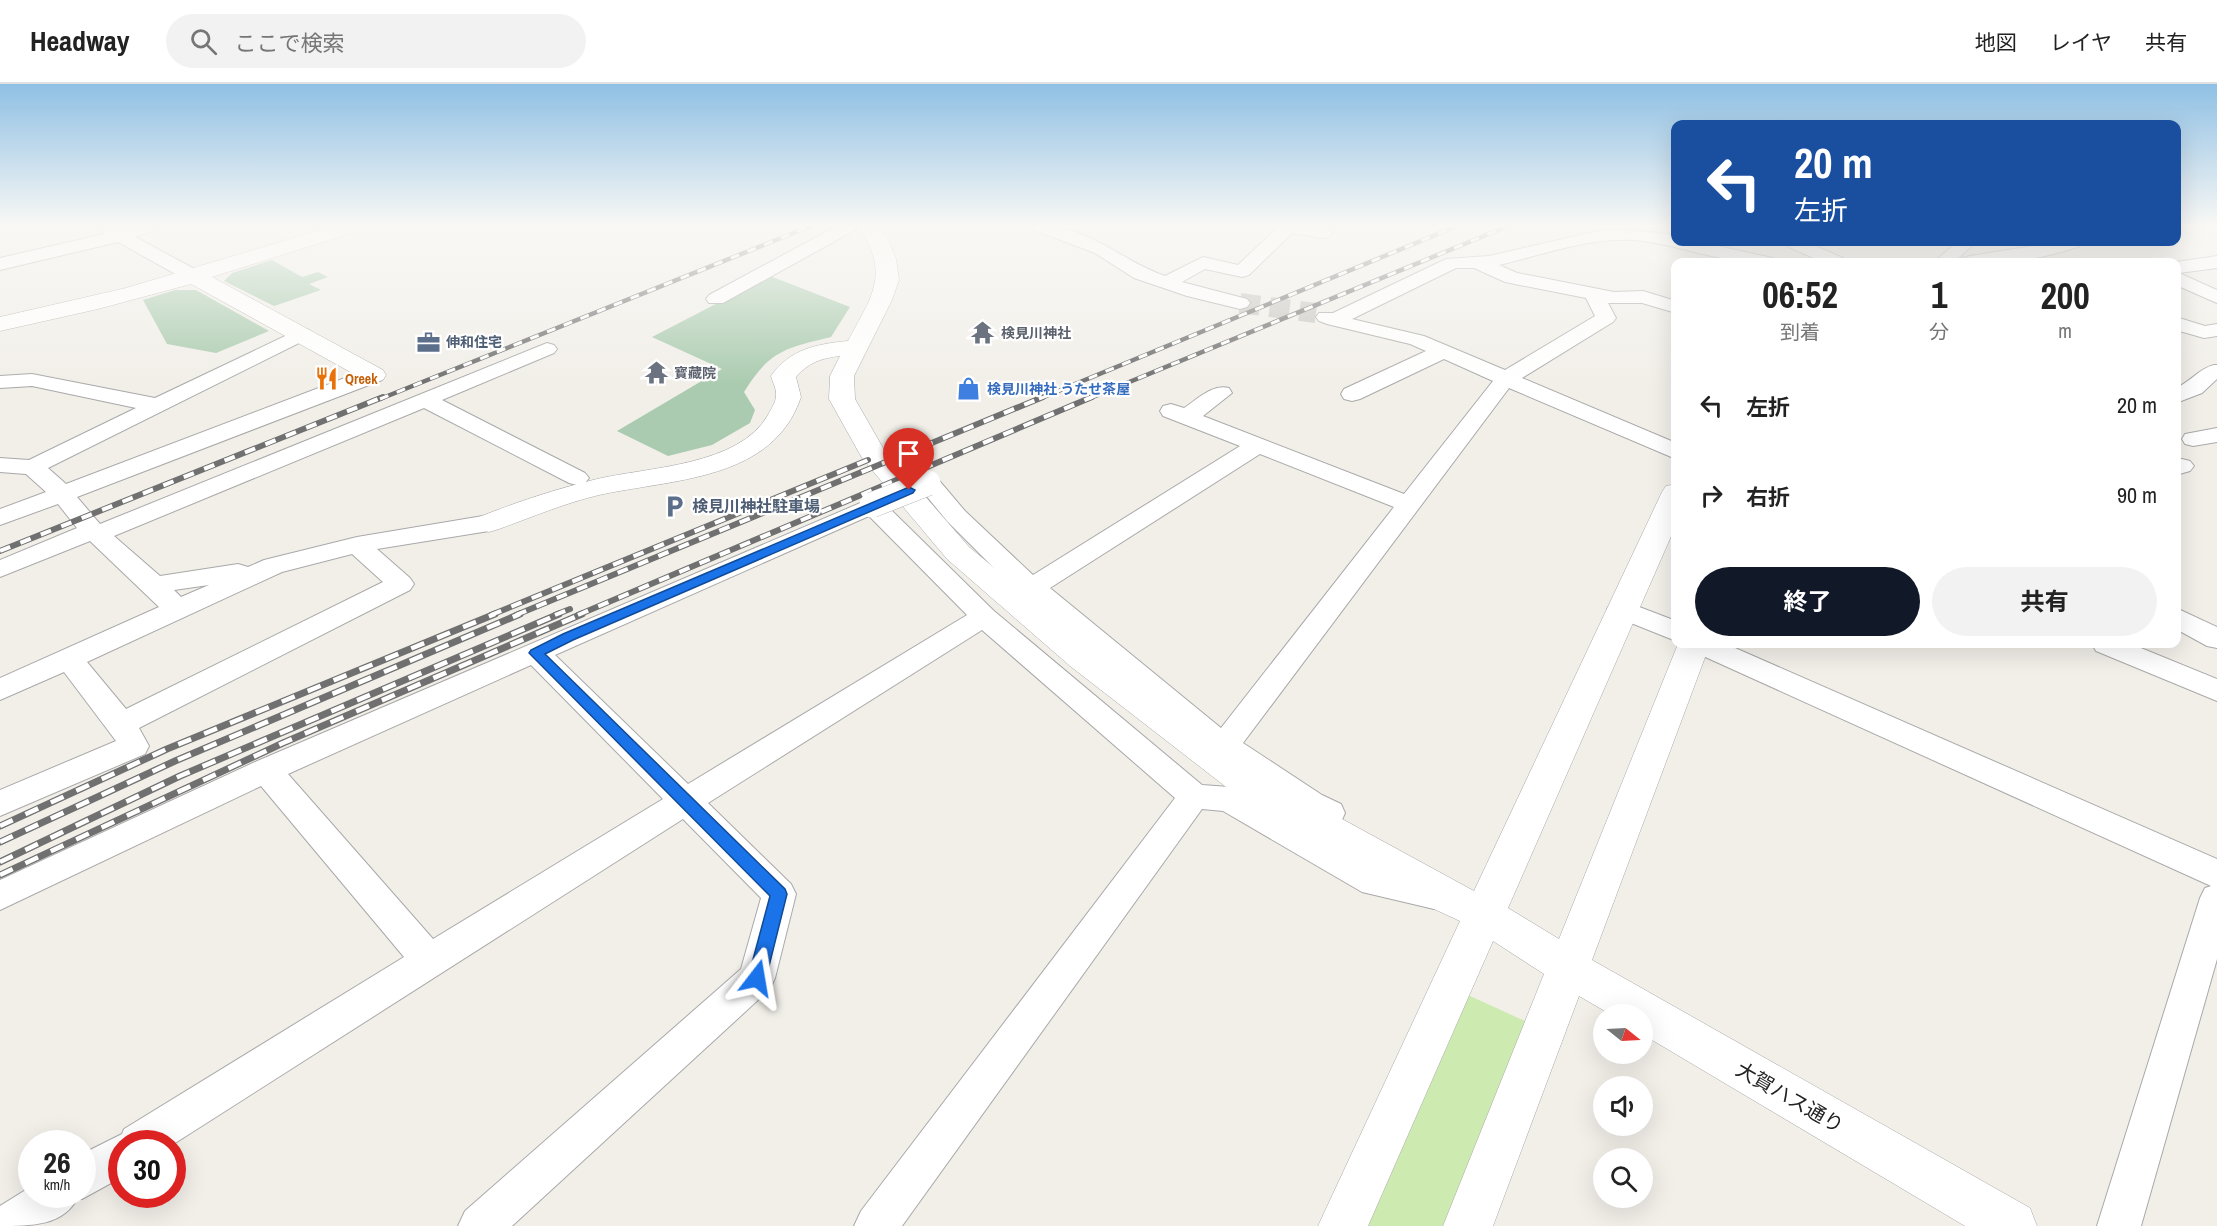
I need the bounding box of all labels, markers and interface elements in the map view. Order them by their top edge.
search box [166,14,586,68]
text: Headway [30,22,130,60]
icon: search [187,25,220,58]
text: ここで検索 [235,28,345,58]
text: 地図 [1975,28,2017,57]
text: レイヤ [2050,28,2112,57]
text: 共有 [2145,28,2187,57]
text: 20 m [1794,135,1873,191]
icon: left [1695,144,1773,222]
text: 左折 [1794,192,1848,228]
text: 06:52 [1762,271,1838,319]
text: 1 [1931,271,1947,319]
text: 200 [2040,272,2090,320]
text: m [2058,317,2072,344]
text: 到着 [1780,318,1820,345]
text: 分 [1929,318,1949,345]
temple icon: 検見川神社 [970,320,996,346]
place label: 検見川神社 [1001,324,1071,342]
office icon: 伸和住宅 [415,329,441,355]
place label: 伸和住宅 [446,333,502,351]
temple icon: 寳藏院 [643,360,669,386]
place label: 寳藏院 [674,364,716,382]
restaurant icon: Qreek [314,366,340,392]
place label: Qreek [345,370,378,388]
shop icon: 検見川神社 うたせ茶屋 [956,376,982,402]
place label: 検見川神社 うたせ茶屋 [987,380,1130,398]
icon: left [1695,389,1728,422]
text: 20 m [2117,390,2157,420]
text: 左折 [1746,392,1790,422]
pin [883,428,934,490]
icon: arrive [892,437,925,470]
icon: right [1695,479,1728,512]
text: 90 m [2117,480,2157,510]
text: 右折 [1746,482,1790,512]
parking icon: 検見川神社駐車場 [661,493,687,519]
place label: 検見川神社駐車場 [692,495,820,517]
button: 終了 [1695,567,1920,636]
button: 共有 [1932,567,2157,636]
position arrow [725,946,789,1010]
north arrow [1593,1004,1653,1064]
map controls [1593,1004,1653,1208]
street label: 大賀ハス通り [1731,1055,1849,1139]
button: sound [1593,1076,1653,1136]
speed limit sign: 30 [108,1130,186,1208]
text: 26 [43,1142,71,1182]
button: search [1593,1148,1653,1208]
text: km/h [44,1174,70,1195]

